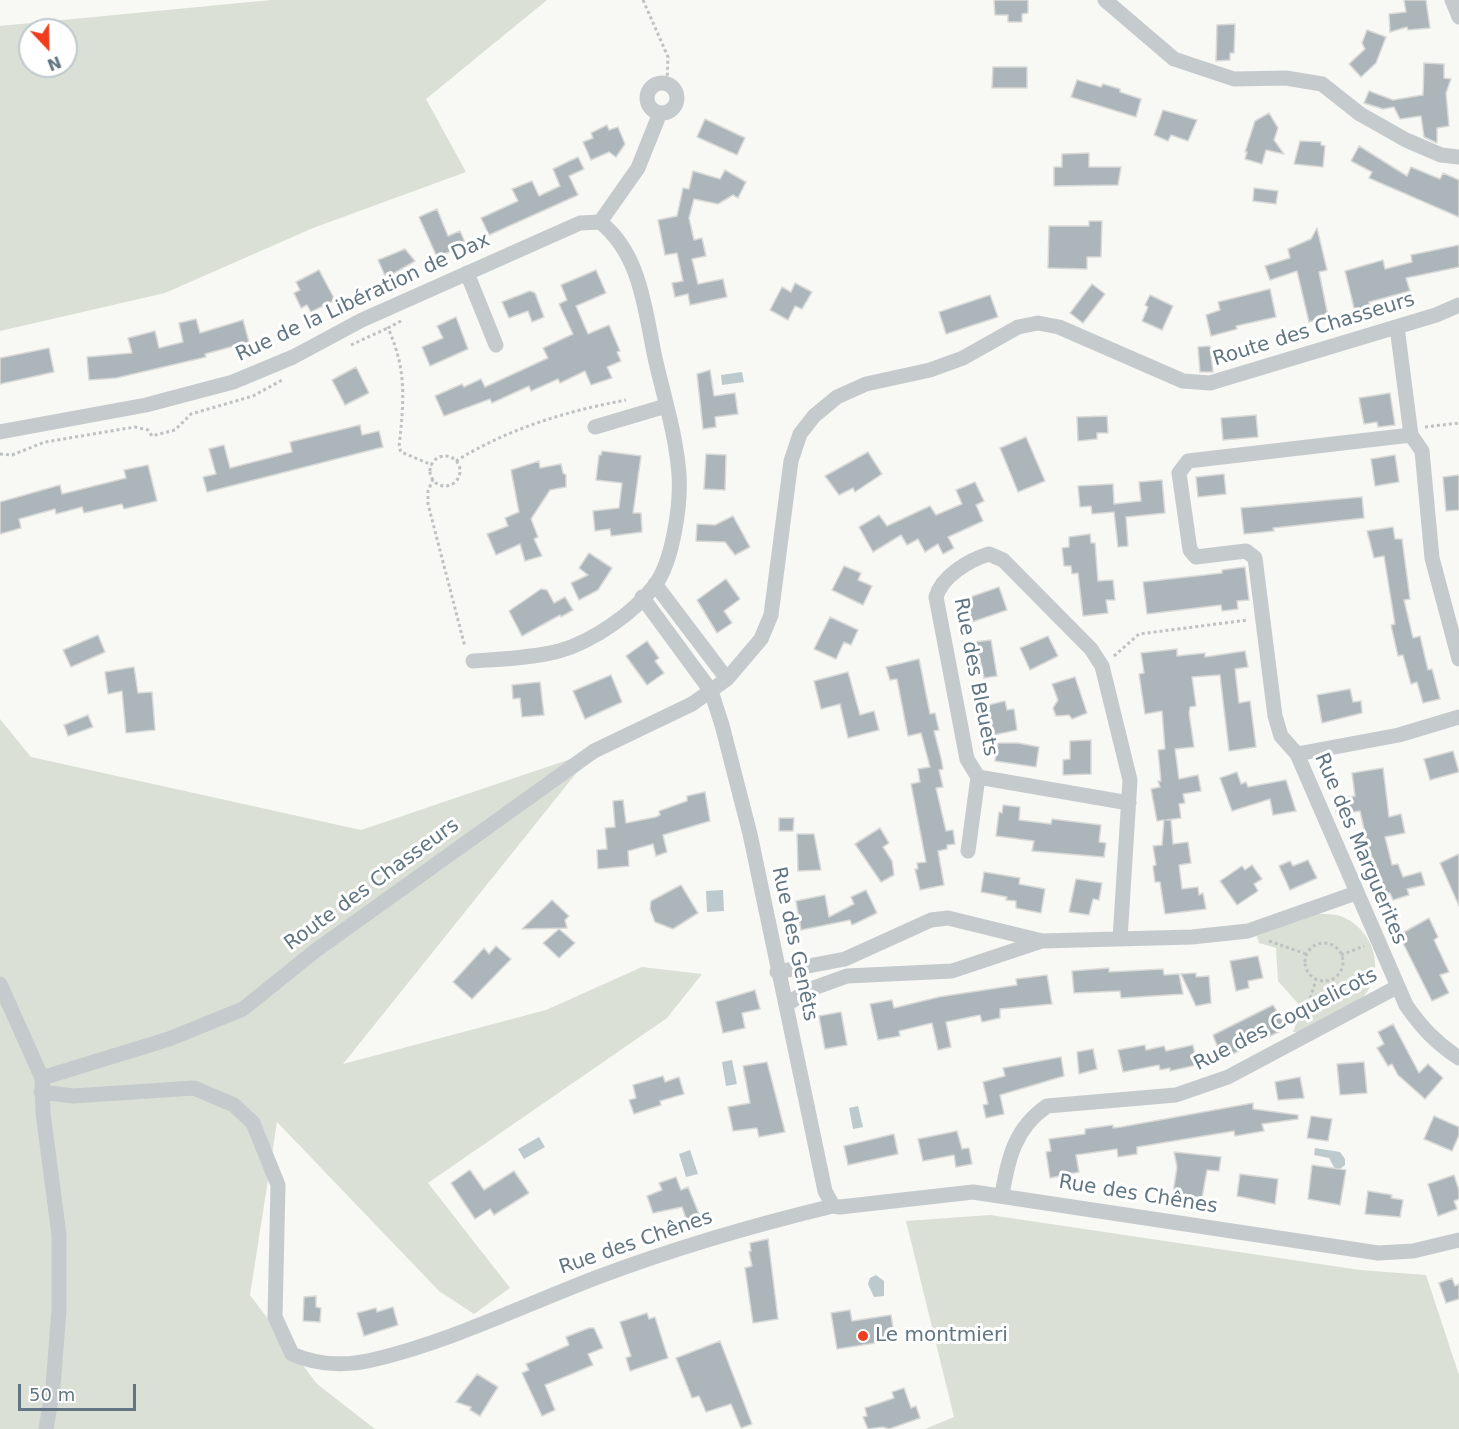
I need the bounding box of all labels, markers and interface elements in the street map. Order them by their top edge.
north arrow [18,18,78,78]
text: N [44,52,64,75]
street label: Rue de la Libération de Dax [232,228,494,368]
street label: Route des Chasseurs [1210,288,1418,372]
street label: Rue des Bleuets [948,596,1002,758]
street label: Rue des Marguerites [1309,750,1411,948]
street label: Route des Chasseurs [280,814,464,956]
street label: Rue des Genêts [766,865,822,1023]
street label: Rue des Coquelicots [1190,963,1382,1077]
street label: Rue des Chênes [1057,1171,1219,1219]
street label: Rue des Chênes [556,1206,716,1280]
place label: Le montmieri [875,1324,1008,1348]
marker: Le montmieri [856,1329,870,1343]
scale bar [21,1372,140,1410]
text: 50 m [29,1384,75,1405]

